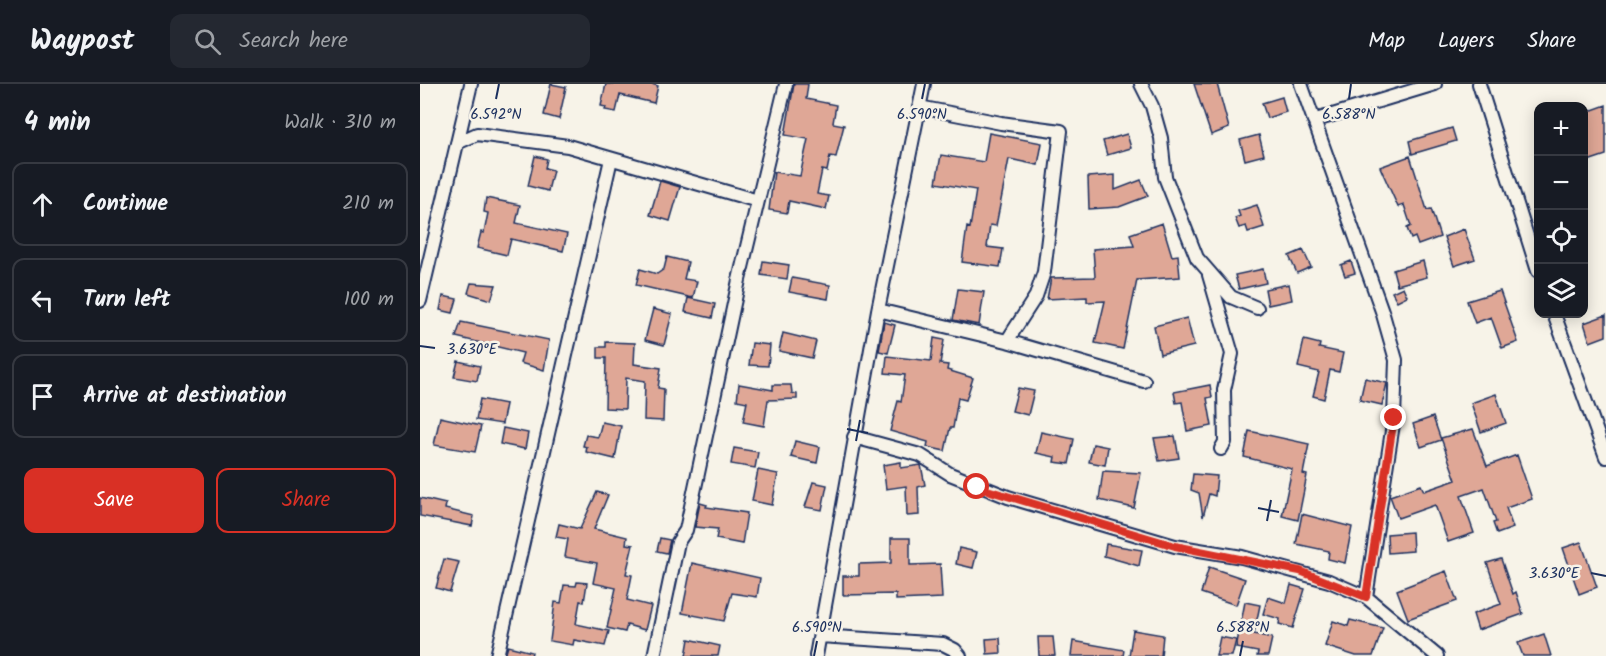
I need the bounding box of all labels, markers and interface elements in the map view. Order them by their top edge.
search box [170,14,590,68]
text: Waypost [30,19,134,64]
text: Search here [239,24,348,59]
icon: search [191,25,224,58]
text: Map [1368,25,1405,58]
text: Layers [1438,25,1494,58]
text: Share [1527,25,1576,58]
text: 4 min [24,102,91,144]
map controls [1534,102,1588,318]
button: + [1534,102,1588,156]
text: 6.592°N [470,103,522,127]
text: 6.590°N [897,103,947,127]
text: 6.588°N [1322,103,1376,127]
text: Walk · 310 m [284,107,396,139]
button: − [1534,156,1588,210]
text: Continue [83,187,168,222]
icon: ahead [26,188,59,221]
text: 210 m [342,188,394,220]
button: locate [1534,210,1588,264]
button: layers [1534,264,1588,318]
text: Turn left [83,283,170,318]
icon: left [26,284,59,317]
text: 100 m [344,284,394,316]
text: 3.630°E [447,338,498,362]
text: Arrive at destination [83,379,286,414]
icon: arrive [26,380,59,413]
route end [1380,404,1406,430]
button: Save [24,468,204,533]
button: Share [216,468,396,533]
route start [963,473,989,499]
text: 3.630°E [1529,562,1580,586]
text: 6.590°N [792,616,842,640]
text: 6.588°N [1216,616,1270,640]

